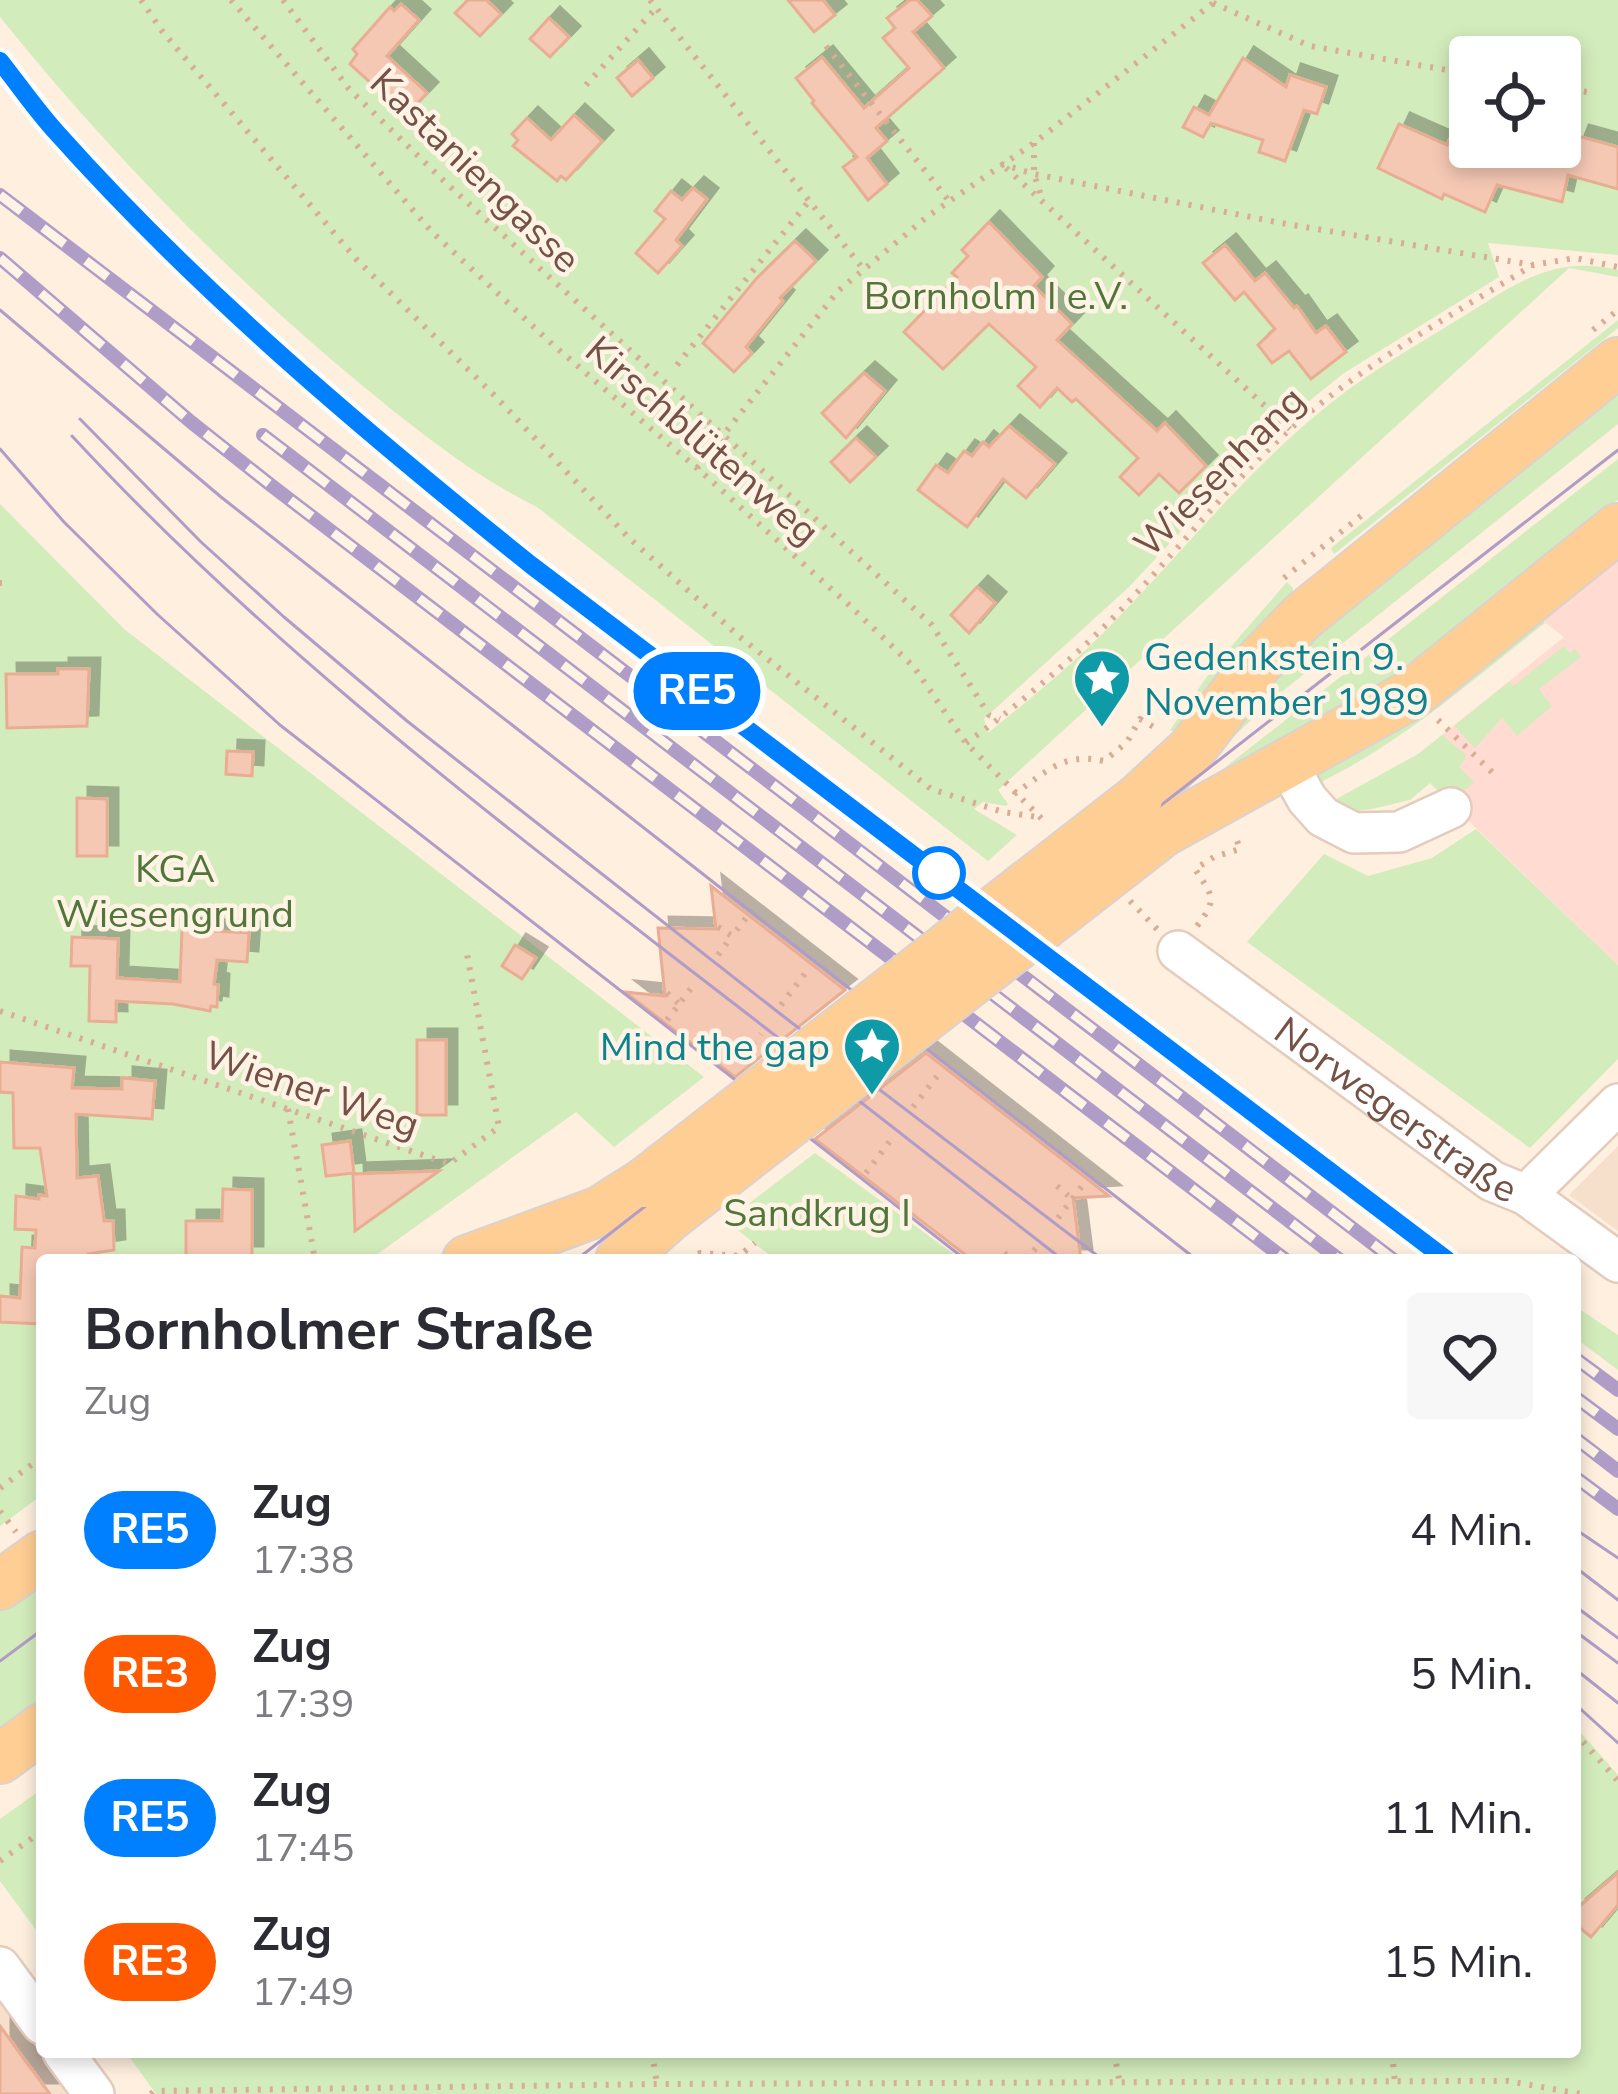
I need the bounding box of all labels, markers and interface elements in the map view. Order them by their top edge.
map controls [1449,36,1581,168]
button: locate [1449,36,1581,168]
street label: Kastaniengasse [358,57,592,285]
park label: Bornholm I e.V. [864,270,1128,323]
street label: Kirschblütenweg [573,324,831,558]
street label: Wiesenhang [1123,375,1317,569]
place label: Gedenkstein 9. November 1989 [1144,631,1429,729]
place icon: Gedenkstein 9. November 1989 [1071,647,1133,729]
line badge: RE5 [628,652,766,730]
text: RE5 [657,662,737,719]
park label: KGA Wiesengrund [56,843,294,941]
unlabelled marker [914,848,964,898]
street label: Norwegerstraße [1263,1005,1524,1216]
place icon: Mind the gap [841,1015,903,1097]
place label: Mind the gap [600,1021,830,1074]
street label: Wiener Weg [197,1029,426,1152]
park label: Sandkrug I [723,1187,911,1240]
text: Bornholmer Straße [84,1291,594,1369]
button: heart [1407,1293,1533,1419]
text: Zug [84,1375,151,1428]
text: Zug [252,1473,332,1534]
text: 4 Min. [1410,1500,1533,1561]
text: RE5 [110,1501,190,1558]
text: 17:38 [252,1534,355,1587]
text: Zug [252,1617,332,1678]
text: 5 Min. [1410,1644,1533,1705]
text: RE3 [110,1645,190,1702]
text: 17:39 [252,1678,355,1731]
text: Zug [252,1761,332,1822]
text: 11 Min. [1383,1788,1533,1849]
text: RE5 [110,1789,190,1846]
text: 17:45 [252,1822,355,1875]
text: Zug [252,1905,332,1966]
text: 15 Min. [1383,1932,1533,1993]
text: RE3 [110,1933,190,1990]
text: 17:49 [252,1966,355,2019]

